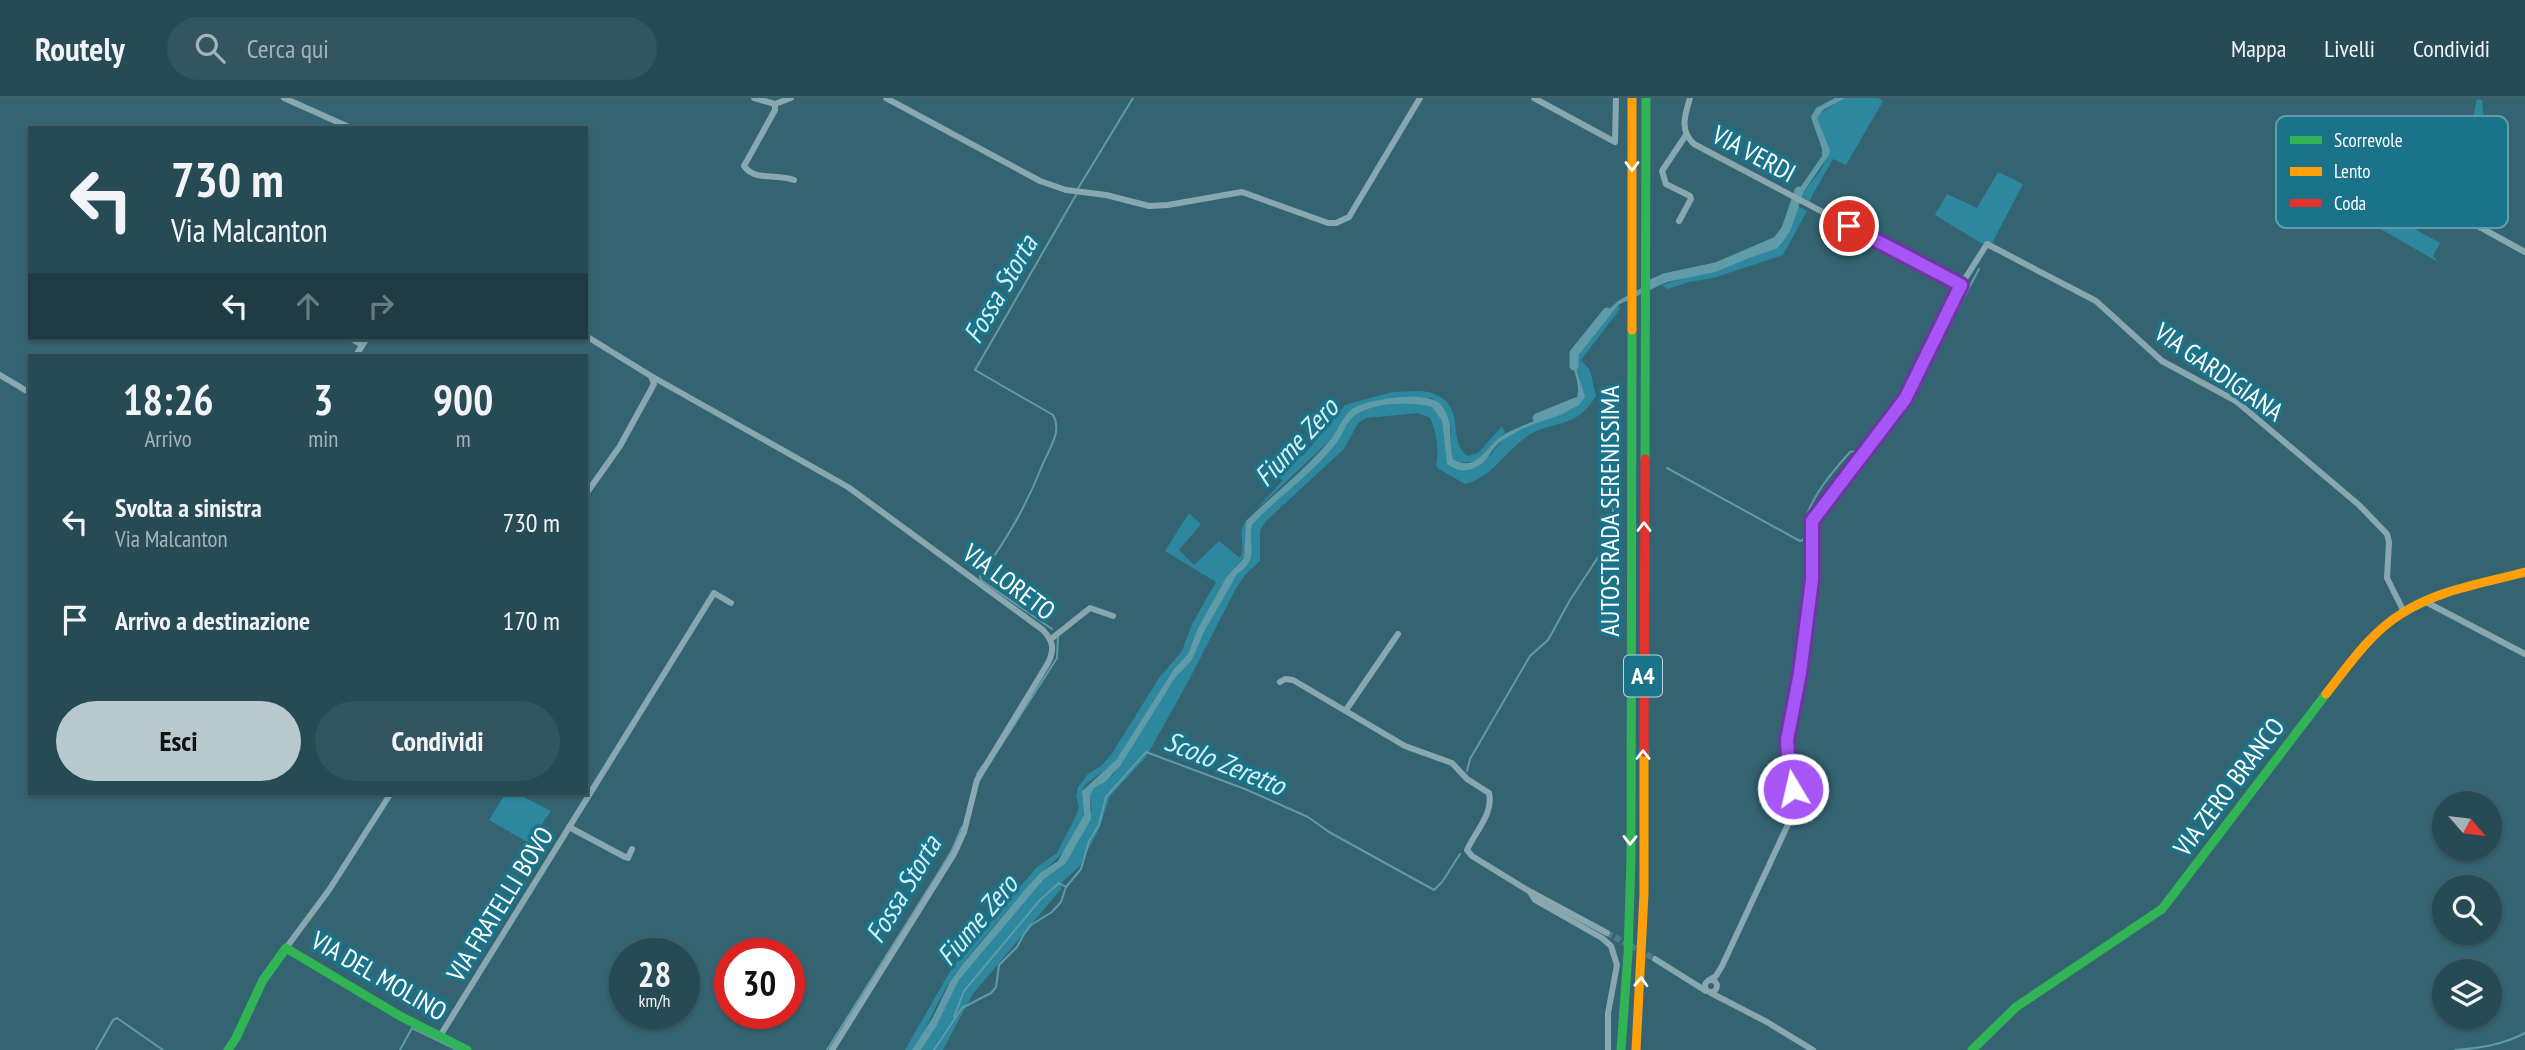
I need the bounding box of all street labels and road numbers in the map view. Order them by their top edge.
street label: VIA VERDI [1706,117,1802,189]
street label: VIA GARDIGIANA [2148,315,2291,428]
street label: AUTOSTRADA SERENISSIMA [1593,385,1626,636]
street label: VIA LORETO [956,536,1062,627]
road number: A4 [1624,656,1662,696]
street label: VIA ZERO BRANCO [2165,711,2291,863]
street label: VIA FRATELLI BOVO [438,820,560,988]
street label: VIA DEL MOLINO [305,923,453,1028]

